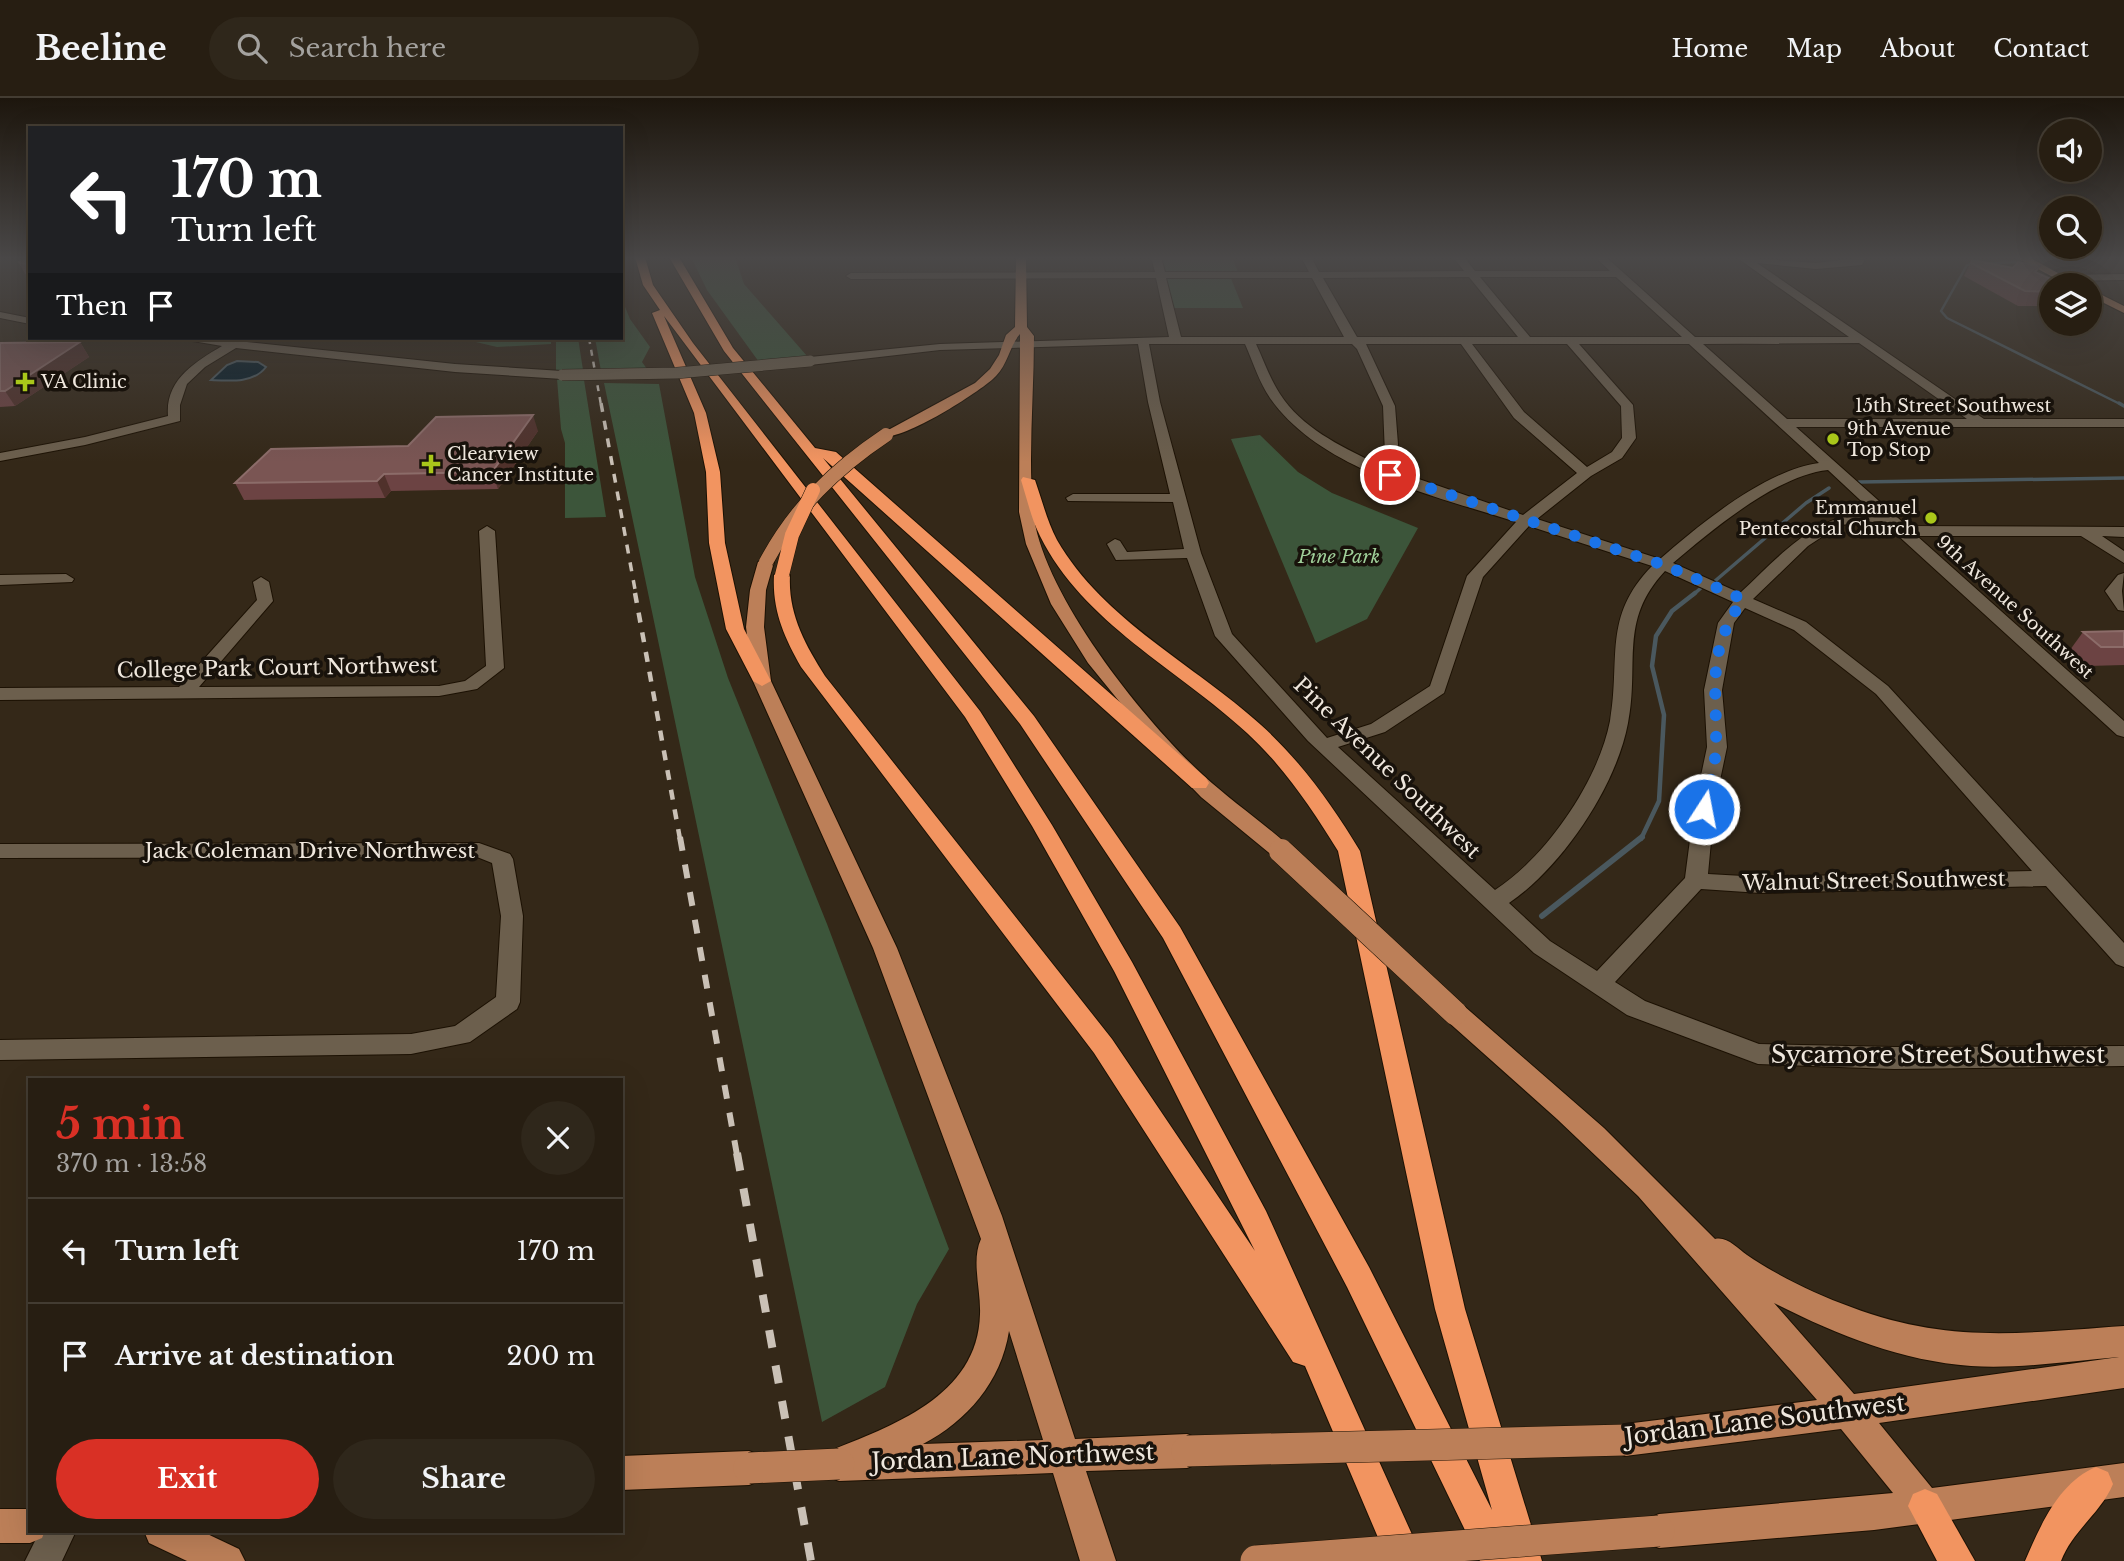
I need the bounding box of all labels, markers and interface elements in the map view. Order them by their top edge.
search box [209,17,699,80]
text: Beeline [35,28,167,69]
icon: search [233,29,271,67]
text: Search here [289,32,446,64]
text: Home [1672,34,1748,63]
text: Map [1786,34,1842,63]
text: About [1880,34,1955,63]
text: Contact [1993,34,2089,63]
map controls [2039,119,2102,336]
button: sound [2039,119,2102,182]
text: 170 m [171,149,322,210]
icon: left [56,154,147,245]
button: search [2039,196,2102,259]
text: Turn left [171,210,317,250]
button: layers [2039,273,2102,336]
icon: arrive [142,287,180,325]
text: Then [56,290,128,322]
place label: VA Clinic [40,371,127,393]
marker: VA Clinic [15,372,35,392]
street label: 15th Street Southwest [1855,395,2051,417]
place label: 9th Avenue Top Stop [1847,418,1951,461]
marker: 9th Avenue Top Stop [1825,431,1841,447]
place label: Clearview Cancer Institute [447,443,594,486]
pin [1360,445,1420,505]
marker: Clearview Cancer Institute [421,454,441,474]
icon: arrive [1371,456,1409,494]
place label: Emmanuel Pentecostal Church [1739,497,1917,540]
marker: Emmanuel Pentecostal Church [1923,510,1939,526]
street label: 9th Avenue Southwest [1932,531,2098,683]
park label: Pine Park [1297,546,1380,568]
street label: College Park Court Northwest [116,652,438,684]
street label: Pine Avenue Southwest [1288,672,1486,864]
position arrow [1667,772,1741,846]
street label: Jack Coleman Drive Northwest [142,838,475,864]
street label: Walnut Street Southwest [1741,866,2006,896]
street label: Sycamore Street Southwest [1771,1040,2105,1069]
text: 5 min [56,1098,184,1150]
button: close [521,1101,595,1175]
text: 370 m · 13:58 [56,1150,207,1178]
icon: left [56,1232,94,1270]
text: Turn left [115,1235,239,1267]
text: 170 m [516,1235,595,1267]
icon: arrive [56,1337,94,1375]
text: Arrive at destination [115,1340,395,1372]
text: 200 m [506,1340,595,1372]
street label: Jordan Lane Southwest [1620,1388,1907,1451]
street label: Jordan Lane Northwest [868,1437,1155,1476]
button: Exit [56,1439,319,1519]
button: Share [333,1439,595,1519]

